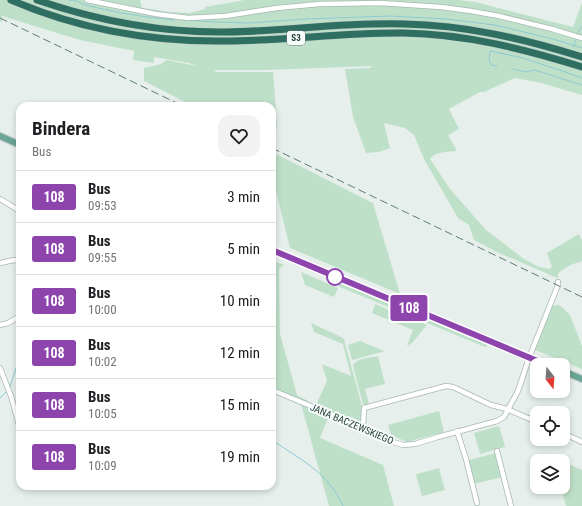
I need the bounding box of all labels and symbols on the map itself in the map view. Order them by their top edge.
road number: S3 [287,31,305,45]
unlabelled marker [326,268,344,286]
line badge: 108 [386,295,432,321]
north arrow [530,358,570,398]
street label: JANA BACZEWSKIEGO [309,401,395,447]

